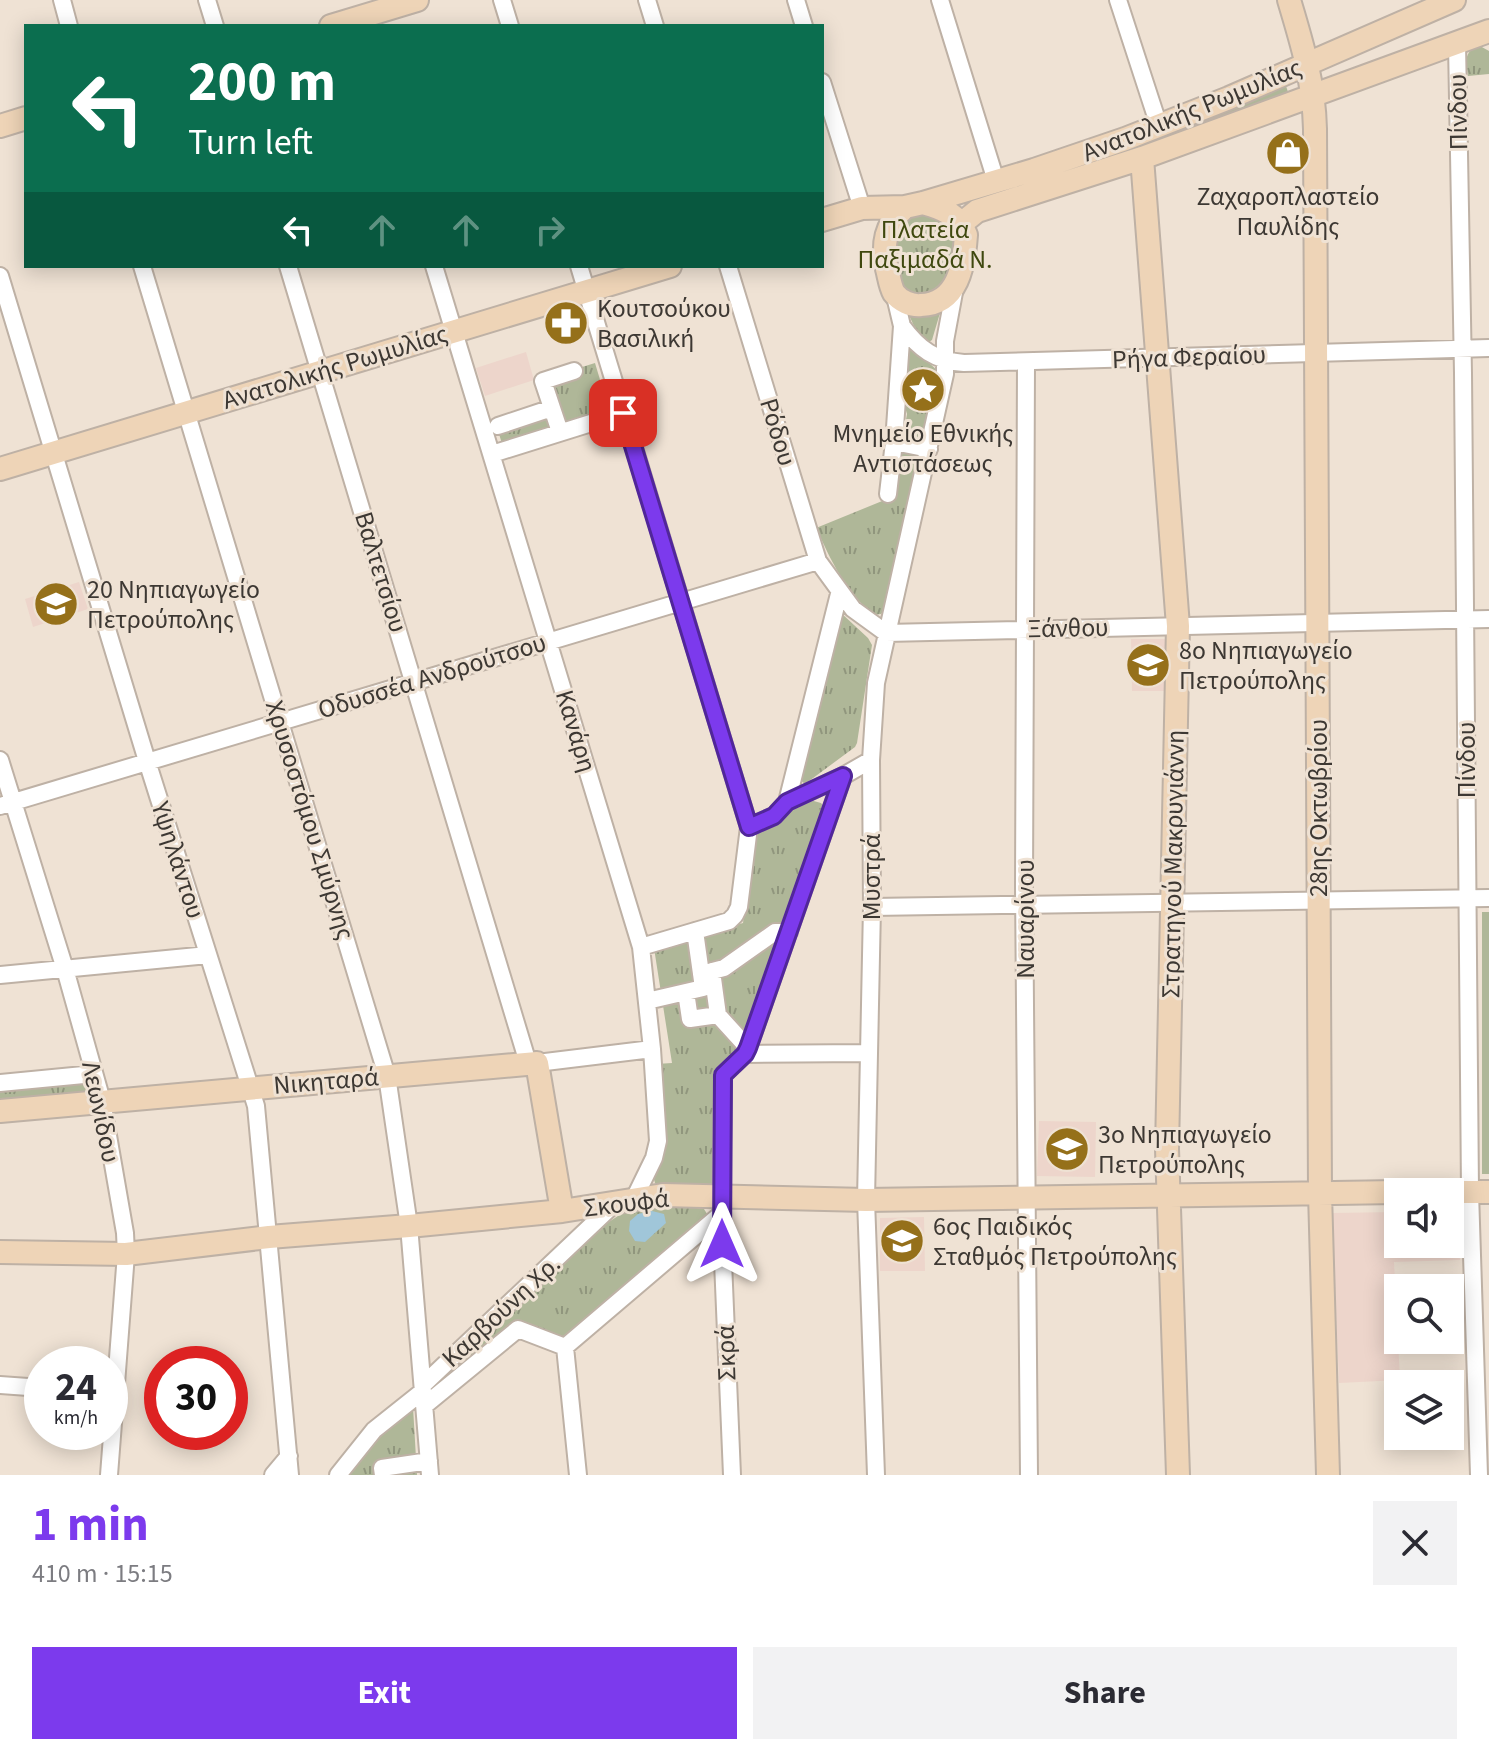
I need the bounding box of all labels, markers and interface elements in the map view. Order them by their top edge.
text: 200 m [188,43,336,122]
street label: Ανατολικής Ρωμυλίας [1077,49,1307,171]
icon: left [56,56,160,160]
street label: Πίνδου [1439,73,1477,151]
text: Turn left [188,117,313,168]
shop icon: Ζαχαροπλαστείο Παυλίδης [1264,129,1312,177]
place label: Ζαχαροπλαστείο Παυλίδης [1197,178,1379,245]
icon: left [276,208,320,252]
icon: ahead [360,208,404,252]
icon: ahead [444,208,488,252]
icon: right [528,208,572,252]
park label: Πλατεία Παξιμαδά Ν. [857,211,993,278]
place label: Κουτσούκου Βασιλική [597,290,731,357]
pharmacy icon: Κουτσούκου Βασιλική [542,299,590,347]
street label: Ανατολικής Ρωμυλίας [218,315,452,419]
street label: Ρήγα Φεραίου [1111,336,1267,378]
place icon: Μνημείο Εθνικής Αντιστάσεως [899,366,947,414]
pin [589,379,657,447]
icon: arrive [601,391,645,435]
street label: Ρόδου [750,394,806,470]
place label: Μνημείο Εθνικής Αντιστάσεως [832,415,1014,482]
street label: Βαλτετσίου [345,507,417,637]
place label: 20 Νηπιαγωγείο Πετρούπολης [87,571,260,638]
school or university icon: 20 Νηπιαγωγείο Πετρούπολης [32,580,80,628]
street label: Ξάνθου [1027,609,1109,647]
street label: Οδυσσέα Ανδρούτσου [313,624,551,728]
place label: 8ο Νηπιαγωγείο Πετρούπολης [1179,632,1353,699]
school or university icon: 8ο Νηπιαγωγείο Πετρούπολης [1124,641,1172,689]
street label: Κανάρη [546,685,606,777]
street label: Χρυσοστόμου Σμύρνης [256,696,364,944]
street label: 28ης Οκτωβρίου [1300,719,1337,897]
street label: Πίνδου [1448,722,1485,798]
street label: Στρατηγού Μακρυγιάννη [1152,729,1194,999]
street label: Υψηλάντου [141,796,214,923]
street label: Μυστρά [853,833,890,920]
street label: Ναυαρίνου [1007,859,1044,979]
street label: Λεωνίδου [72,1058,130,1166]
street label: Νικηταρά [272,1058,381,1104]
place label: 3ο Νηπιαγωγείο Πετρούπολης [1098,1116,1272,1183]
school or university icon: 3ο Νηπιαγωγείο Πετρούπολης [1043,1125,1091,1173]
map controls [1384,1178,1464,1450]
button: sound [1384,1178,1464,1258]
street label: Σκουφά [581,1179,671,1227]
position arrow [680,1202,764,1286]
place label: 6ος Παιδικός Σταθμός Πετρούπολης [933,1208,1177,1275]
school or university icon: 6ος Παιδικός Σταθμός Πετρούπολης [878,1217,926,1265]
street label: Καρβούνη Χρ. [433,1246,569,1376]
button: search [1384,1274,1464,1354]
street label: Σκρά [707,1324,745,1381]
speed limit sign: 30 [144,1346,248,1450]
text: 24 [55,1359,97,1416]
button: layers [1384,1370,1464,1450]
text: km/h [54,1404,98,1432]
text: 1 min [32,1491,149,1559]
button: close [1373,1501,1457,1585]
text: 410 m · 15:15 [32,1555,173,1592]
button: Exit [32,1647,737,1739]
button: Share [753,1647,1457,1739]

